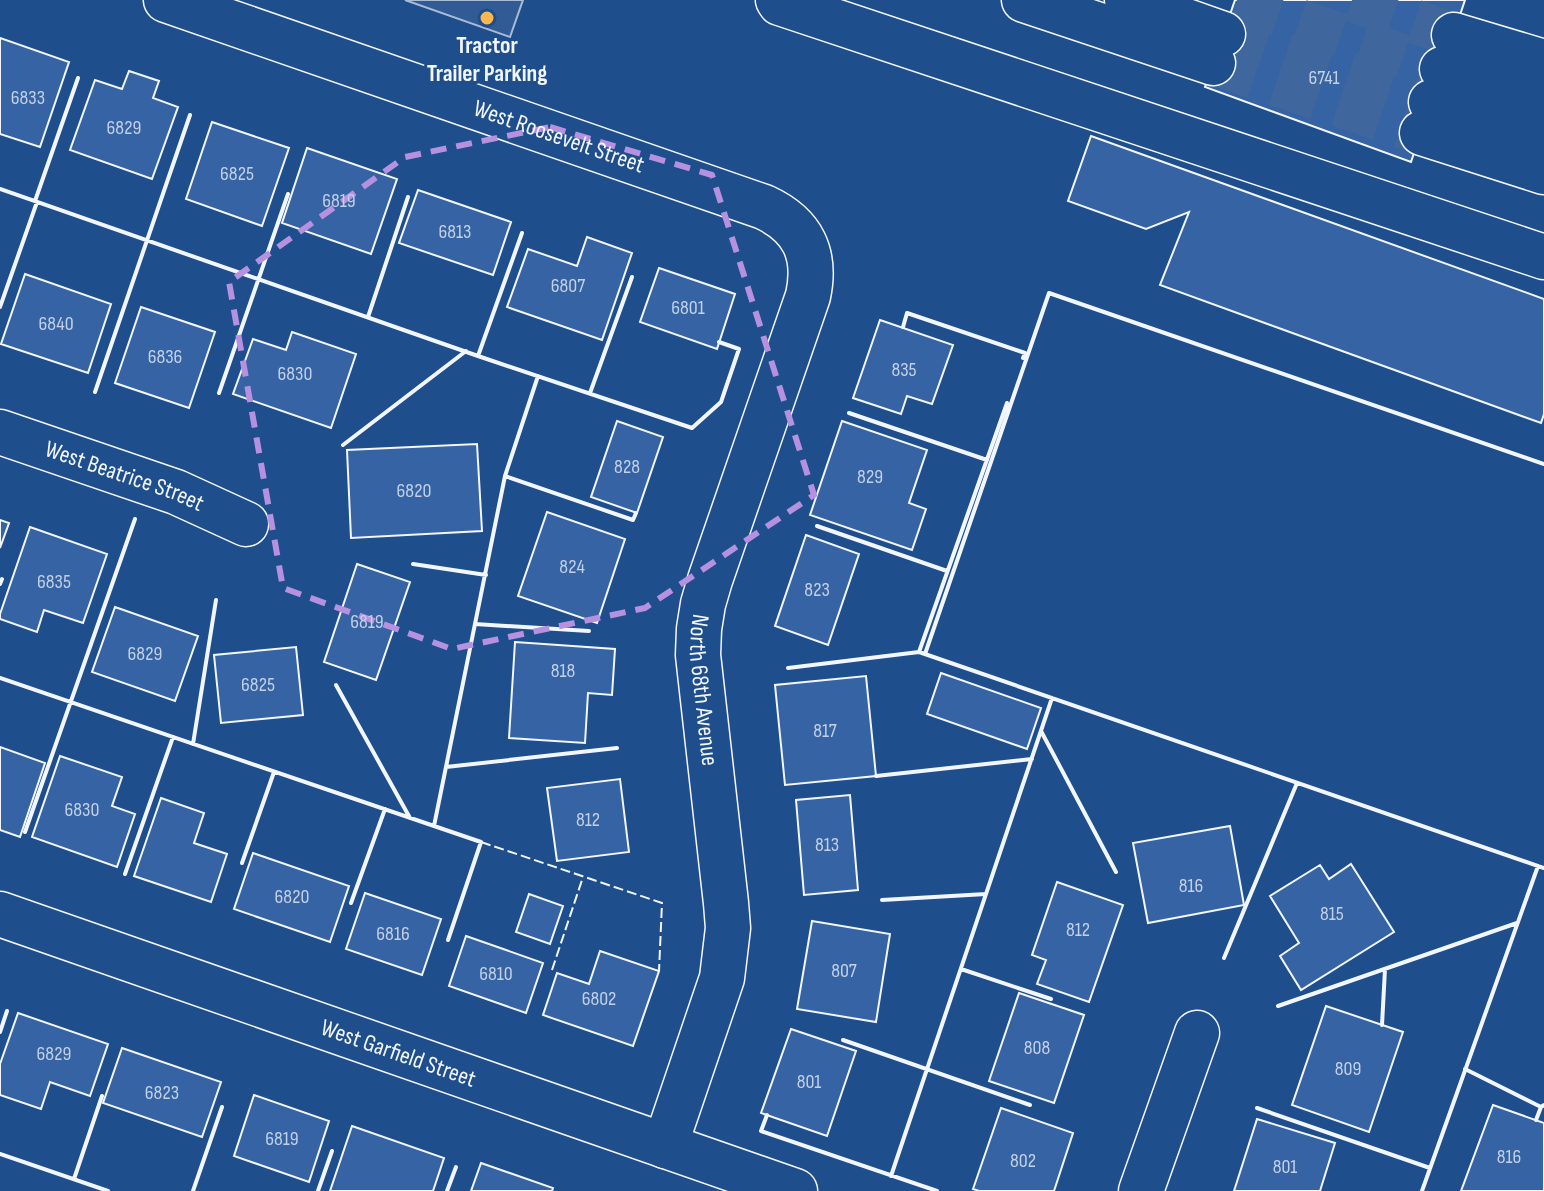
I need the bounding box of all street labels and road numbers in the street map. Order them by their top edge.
street label: West Roosevelt Street [470,93,648,179]
street label: West Beatrice Street [41,434,209,517]
street label: North 68th Avenue [683,612,725,767]
street label: West Garfield Street [317,1012,480,1093]

